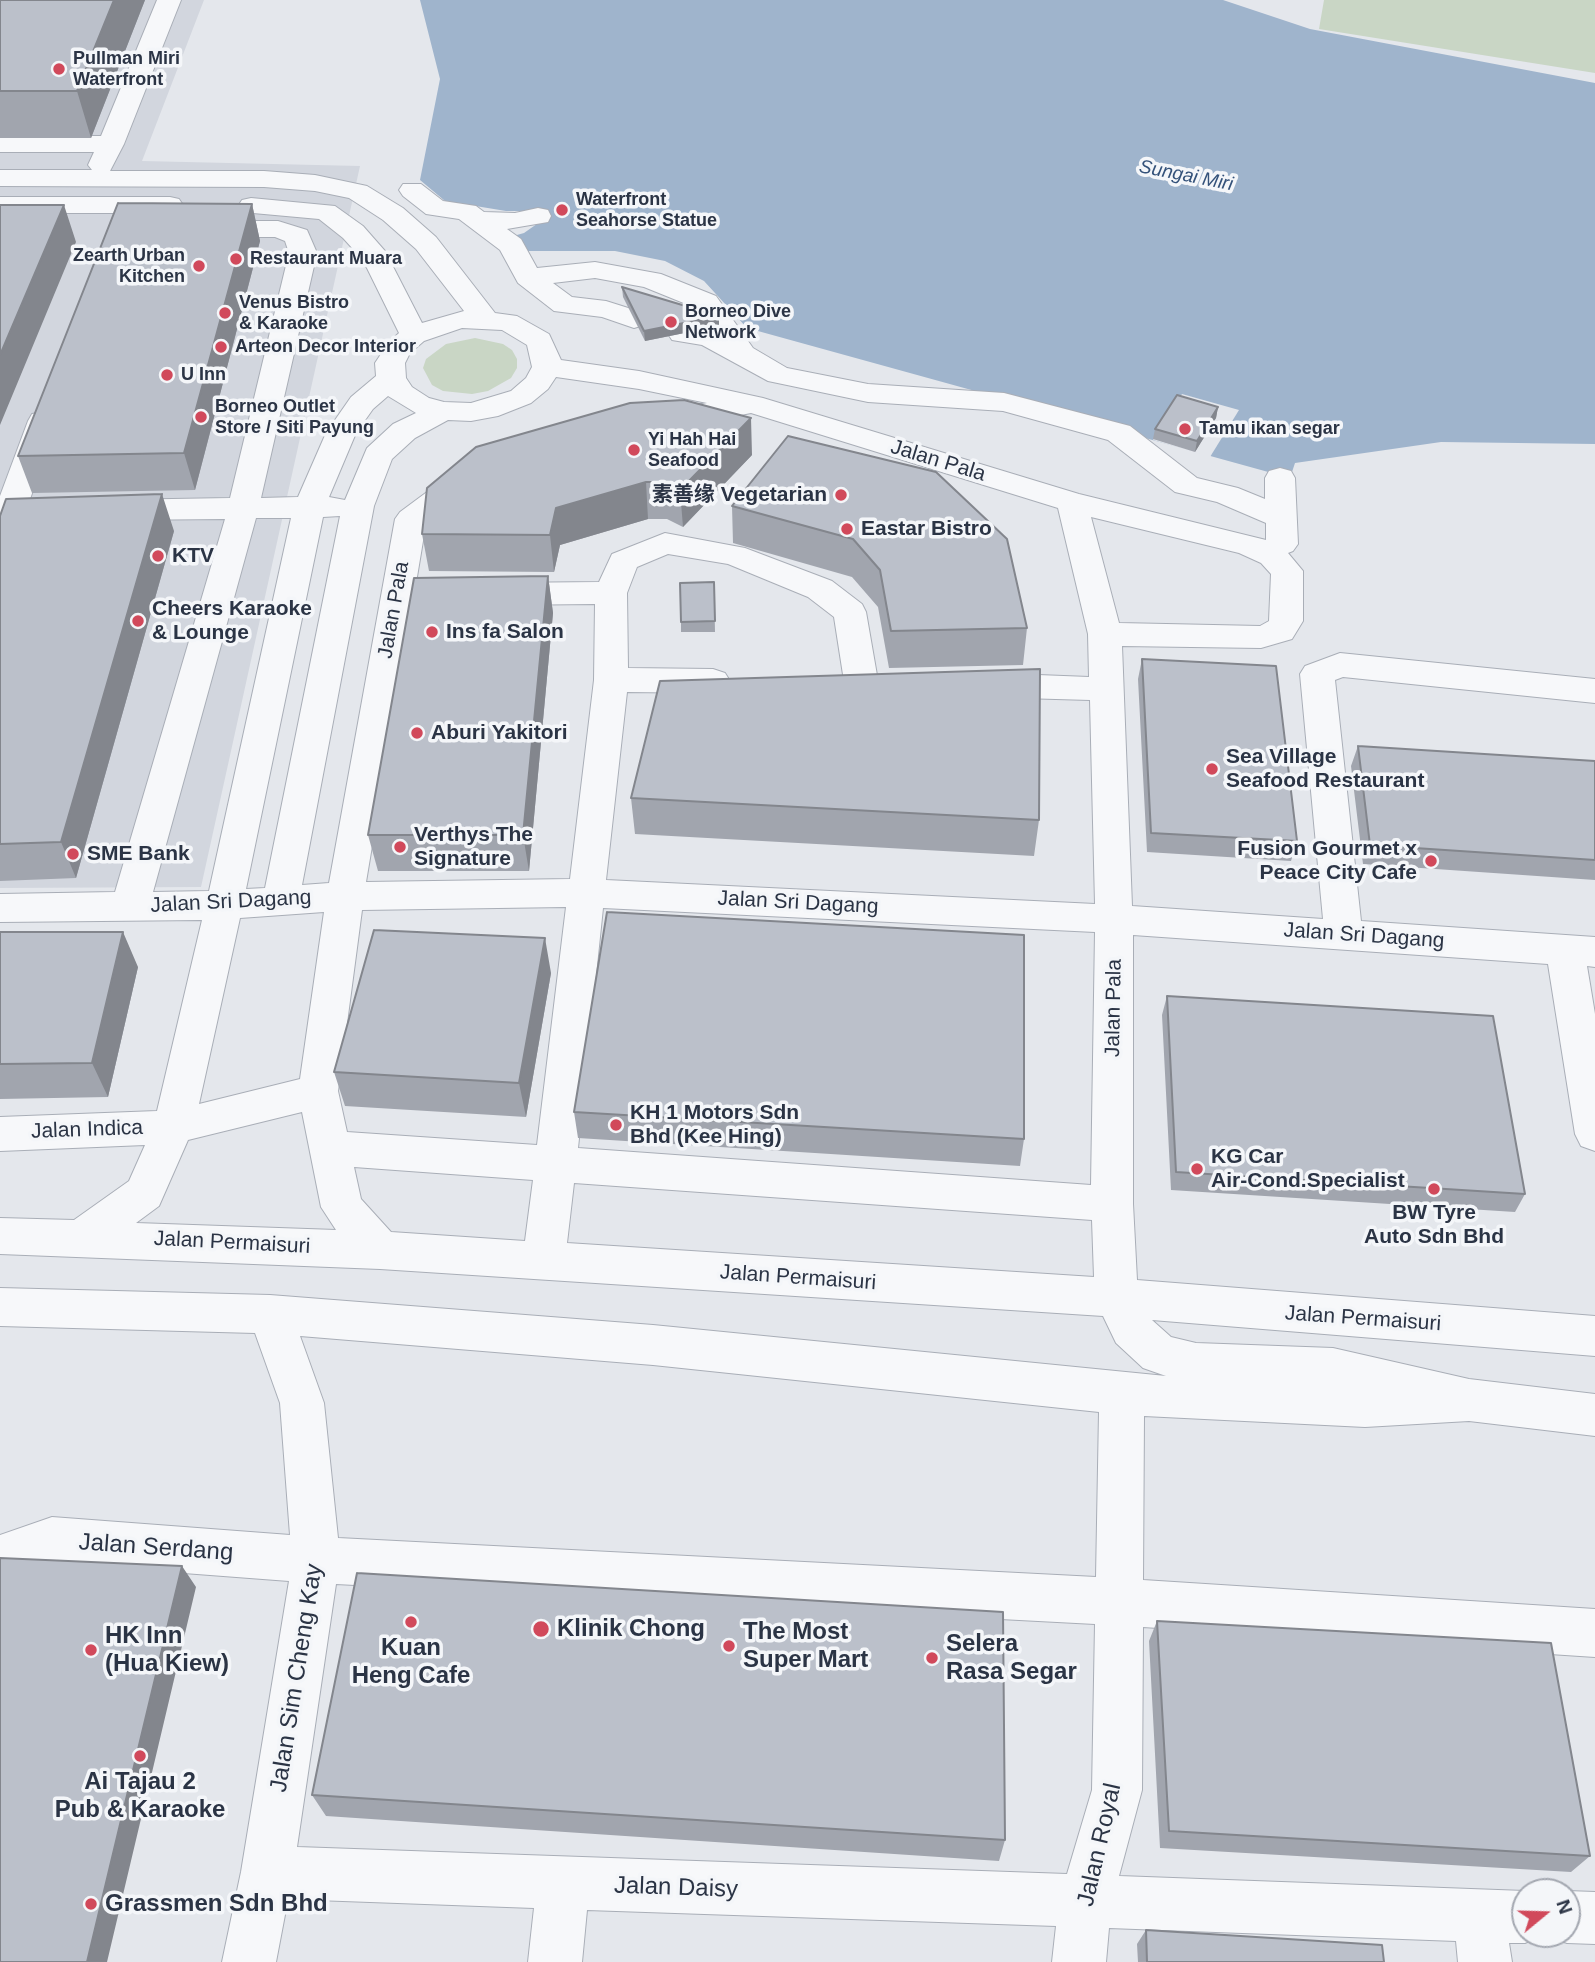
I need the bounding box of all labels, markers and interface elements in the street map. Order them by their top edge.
place label: Pullman Miri Waterfront [73,48,180,90]
marker: Pullman Miri Waterfront [51,61,67,77]
water label: Sungai Miri [1137,156,1235,196]
place label: Waterfront Seahorse Statue [576,189,717,232]
marker: Waterfront Seahorse Statue [554,202,570,218]
place label: Zearth Urban Kitchen [73,245,185,288]
place label: Restaurant Muara [250,248,402,270]
marker: Restaurant Muara [228,251,244,267]
marker: Zearth Urban Kitchen [191,258,207,274]
place label: Venus Bistro & Karaoke [239,292,349,334]
place label: Borneo Dive Network [685,301,791,344]
marker: Venus Bistro & Karaoke [217,305,233,321]
marker: Borneo Dive Network [663,314,679,330]
place label: Arteon Decor Interior [235,336,416,358]
marker: Arteon Decor Interior [213,339,229,355]
place label: U Inn [181,364,226,386]
marker: U Inn [159,367,175,383]
place label: Borneo Outlet Store / Siti Payung [215,396,374,438]
marker: Borneo Outlet Store / Siti Payung [193,409,209,425]
place label: Tamu ikan segar [1199,418,1340,440]
marker: Tamu ikan segar [1177,421,1193,437]
place label: Yi Hah Hai Seafood [648,429,736,472]
street label: Jalan Pala [887,435,989,487]
marker: Yi Hah Hai Seafood [626,442,642,458]
place label: 素善缘 Vegetarian [652,482,827,508]
marker: 素善缘 Vegetarian [833,487,849,503]
place label: Eastar Bistro [861,516,992,542]
marker: Eastar Bistro [839,521,855,537]
place label: KTV [172,543,214,569]
marker: KTV [150,548,166,564]
street label: Jalan Pala [373,560,415,660]
place label: Cheers Karaoke & Lounge [152,596,312,646]
marker: Cheers Karaoke & Lounge [130,613,146,629]
place label: Ins fa Salon [446,619,564,645]
marker: Ins fa Salon [424,624,440,640]
place label: Aburi Yakitori [431,720,568,746]
marker: Aburi Yakitori [409,725,425,741]
place label: Sea Village Seafood Restaurant [1226,744,1424,794]
marker: Sea Village Seafood Restaurant [1204,761,1220,777]
place label: Verthys The Signature [414,822,533,872]
place label: Fusion Gourmet x Peace City Cafe [1237,836,1417,886]
marker: Verthys The Signature [392,839,408,855]
place label: SME Bank [87,841,190,867]
marker: SME Bank [65,846,81,862]
marker: Fusion Gourmet x Peace City Cafe [1423,853,1439,869]
street label: Jalan Sri Dagang [150,885,312,919]
street label: Jalan Sri Dagang [717,886,879,920]
street label: Jalan Sri Dagang [1283,918,1445,954]
street label: Jalan Pala [1101,959,1127,1057]
place label: KH 1 Motors Sdn Bhd (Kee Hing) [630,1100,799,1150]
street label: Jalan Indica [31,1115,143,1145]
marker: KH 1 Motors Sdn Bhd (Kee Hing) [608,1117,624,1133]
place label: KG Car Air-Cond.Specialist [1211,1144,1405,1194]
marker: KG Car Air-Cond.Specialist [1189,1161,1205,1177]
marker: BW Tyre Auto Sdn Bhd [1426,1181,1442,1197]
place label: BW Tyre Auto Sdn Bhd [1364,1200,1504,1250]
street label: Jalan Permaisuri [153,1226,311,1260]
street label: Jalan Permaisuri [719,1260,877,1296]
street label: Jalan Permaisuri [1284,1301,1442,1337]
street label: Jalan Serdang [78,1528,234,1568]
street label: Jalan Sim Cheng Kay [265,1562,329,1794]
marker: Kuan Heng Cafe [403,1614,419,1630]
place label: Klinik Chong [557,1615,705,1643]
place label: The Most Super Mart [743,1618,868,1674]
marker: Klinik Chong [531,1619,551,1639]
place label: HK Inn (Hua Kiew) [105,1622,229,1678]
place label: Selera Rasa Segar [946,1630,1077,1686]
place label: Kuan Heng Cafe [352,1634,470,1690]
marker: The Most Super Mart [721,1638,737,1654]
marker: HK Inn (Hua Kiew) [83,1642,99,1658]
marker: Selera Rasa Segar [924,1650,940,1666]
marker: Ai Tajau 2 Pub & Karaoke [132,1748,148,1764]
place label: Ai Tajau 2 Pub & Karaoke [55,1768,225,1824]
street label: Jalan Royal [1072,1781,1128,1909]
street label: Jalan Daisy [614,1871,738,1905]
north arrow [1511,1878,1581,1948]
place label: Grassmen Sdn Bhd [105,1890,328,1918]
marker: Grassmen Sdn Bhd [83,1896,99,1912]
text: N [1552,1897,1577,1917]

